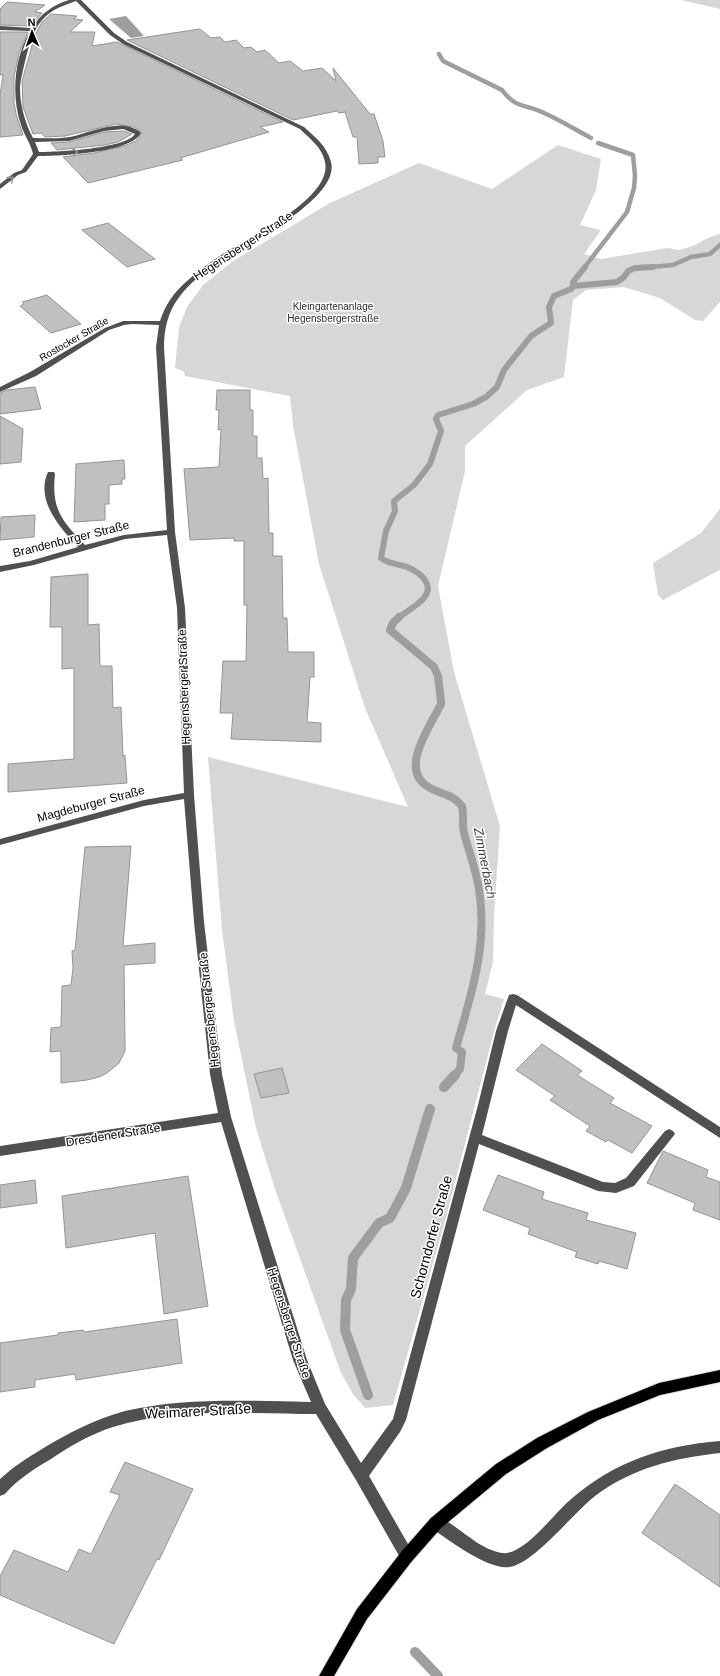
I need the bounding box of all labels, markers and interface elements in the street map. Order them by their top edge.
north arrow [12,12,52,52]
text: N [27,16,36,28]
one-way arrow [72,148,78,157]
one-way arrow [7,176,14,183]
street label: Hegensberger Straße [191,209,295,283]
park label: Kleingartenanlage Hegensbergerstraße [287,301,379,324]
street label: Rostocker Straße [38,315,111,363]
street label: Brandenburger Straße [11,518,131,560]
street label: Hegensberger Straße [175,629,193,745]
street label: Magdeburger Straße [36,783,147,825]
water label: Zimmerbach [471,825,499,900]
street label: Hegensberger Straße [196,952,222,1068]
street label: Dresdener Straße [65,1121,162,1149]
street label: Schorndorfer Straße [407,1173,455,1300]
street label: Hegensberger Straße [265,1266,314,1380]
street label: Weimarer Straße [144,1400,252,1422]

